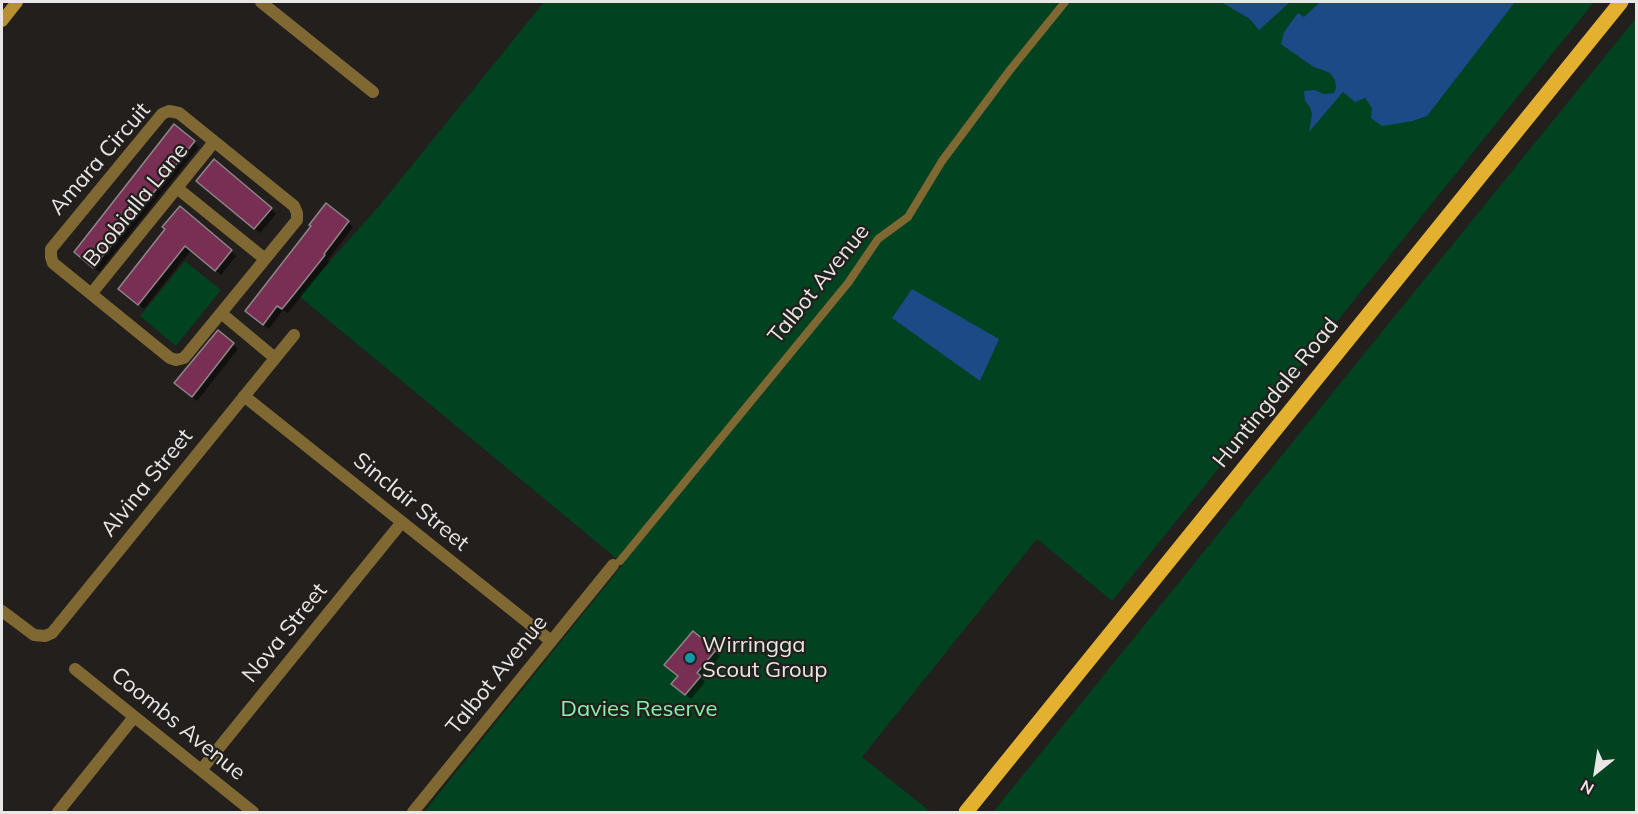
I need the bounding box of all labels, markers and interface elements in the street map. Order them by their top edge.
street label: Amara Circuit [44,97,156,221]
street label: Boobialla Lane [78,138,194,272]
street label: Talbot Avenue [763,219,875,349]
street label: Huntingdale Road [1208,313,1344,473]
street label: Alvina Street [96,424,198,542]
street label: Sinclair Street [348,447,474,557]
street label: Nova Street [237,578,333,688]
street label: Talbot Avenue [441,610,553,740]
place label: Wirringga Scout Group [702,632,827,684]
marker: Wirringga Scout Group [683,651,697,665]
street label: Coombs Avenue [105,662,251,786]
park label: Davies Reserve [560,696,718,722]
north arrow [1566,742,1626,802]
text: N [1577,776,1597,799]

